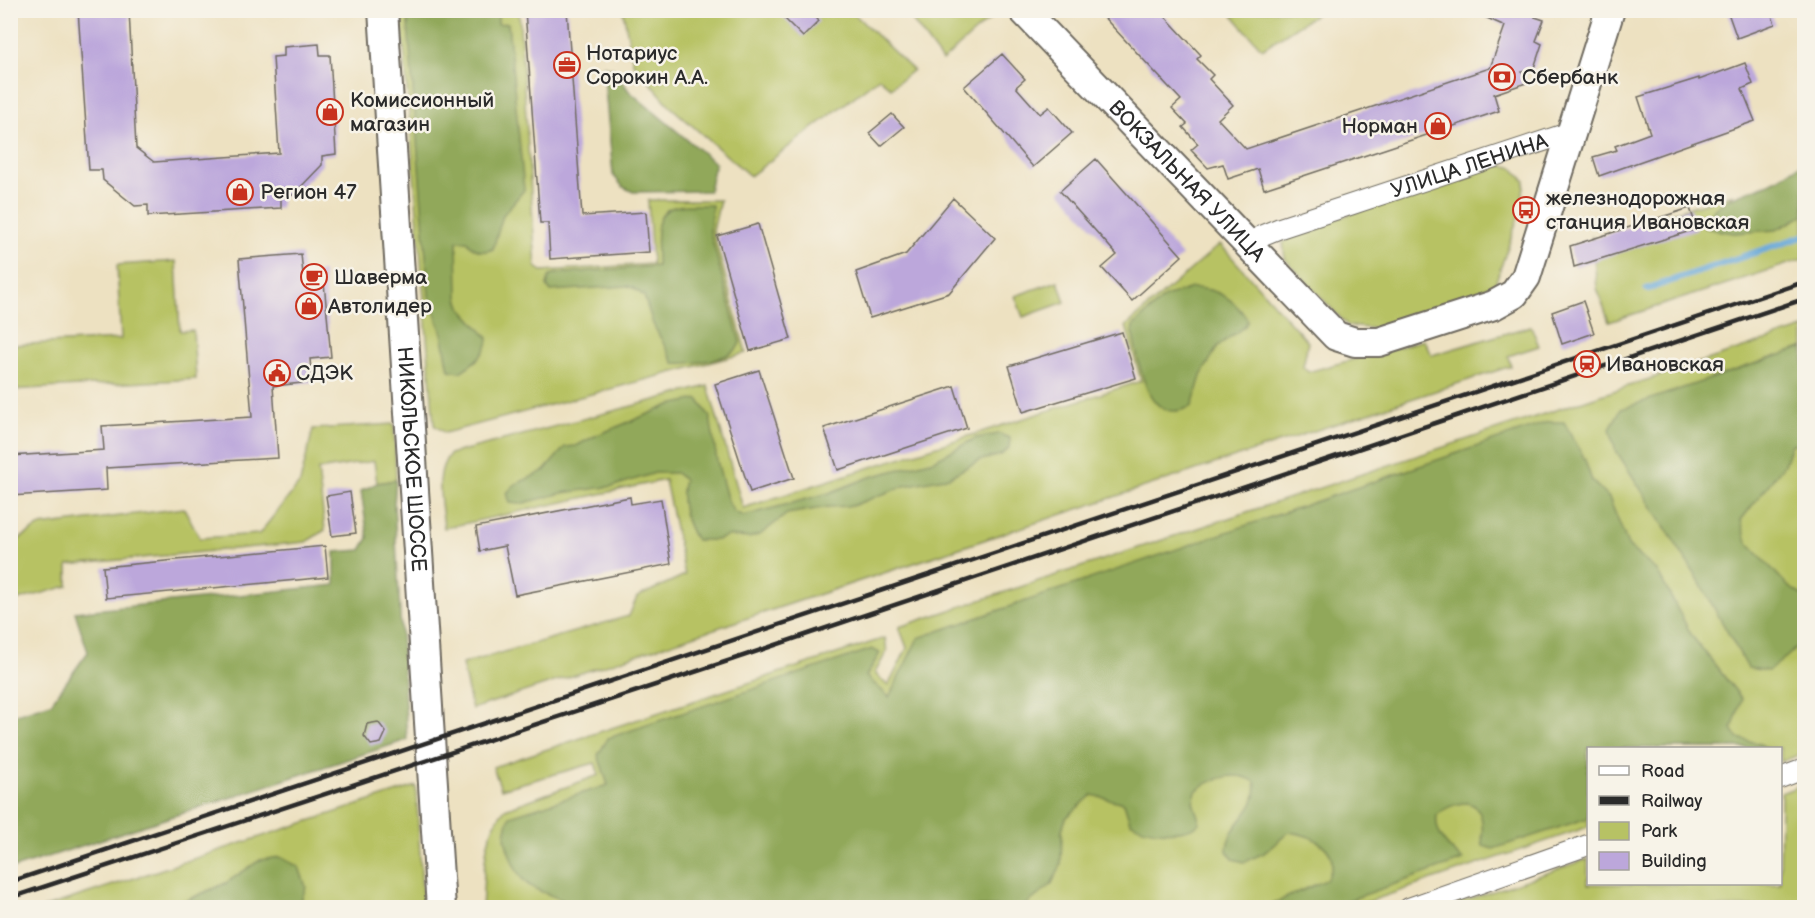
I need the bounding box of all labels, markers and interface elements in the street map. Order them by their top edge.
place label: Нотариус Сорокин А.А. [586,41,708,90]
office icon: Нотариус Сорокин А.А. [552,50,582,80]
bank icon: Сбербанк [1487,62,1517,92]
place label: Сбербанк [1522,65,1618,90]
place label: Комиссионный магазин [350,88,494,137]
street label: ВОКЗАЛЬНАЯ УЛИЦА [1103,95,1270,268]
shop icon: Комиссионный магазин [315,97,345,127]
shop icon: Норман [1423,111,1453,141]
place label: Норман [1341,114,1418,139]
street label: УЛИЦА ЛЕНИНА [1388,128,1551,204]
shop icon: Регион 47 [225,177,255,207]
place label: Регион 47 [260,180,357,205]
place label: железнодорожная станция Ивановская [1546,186,1749,235]
bus stop icon: железнодорожная станция Ивановская [1511,195,1541,225]
cafe icon: Шаверма [299,262,329,292]
place label: Шаверма [334,265,428,290]
shop icon: Автолидер [294,291,324,321]
place label: Автолидер [327,294,432,319]
street label: НИКОЛЬСКОЕ ШОССЕ [392,346,431,572]
station icon: Ивановская [1572,349,1602,379]
place label: Ивановская [1606,352,1724,377]
public building icon: СДЭК [262,358,292,388]
place label: СДЭК [296,361,353,386]
legend [1587,747,1782,885]
text: Road [1641,761,1685,782]
text: Railway [1641,791,1703,812]
text: Park [1641,821,1677,842]
text: Building [1641,851,1707,872]

